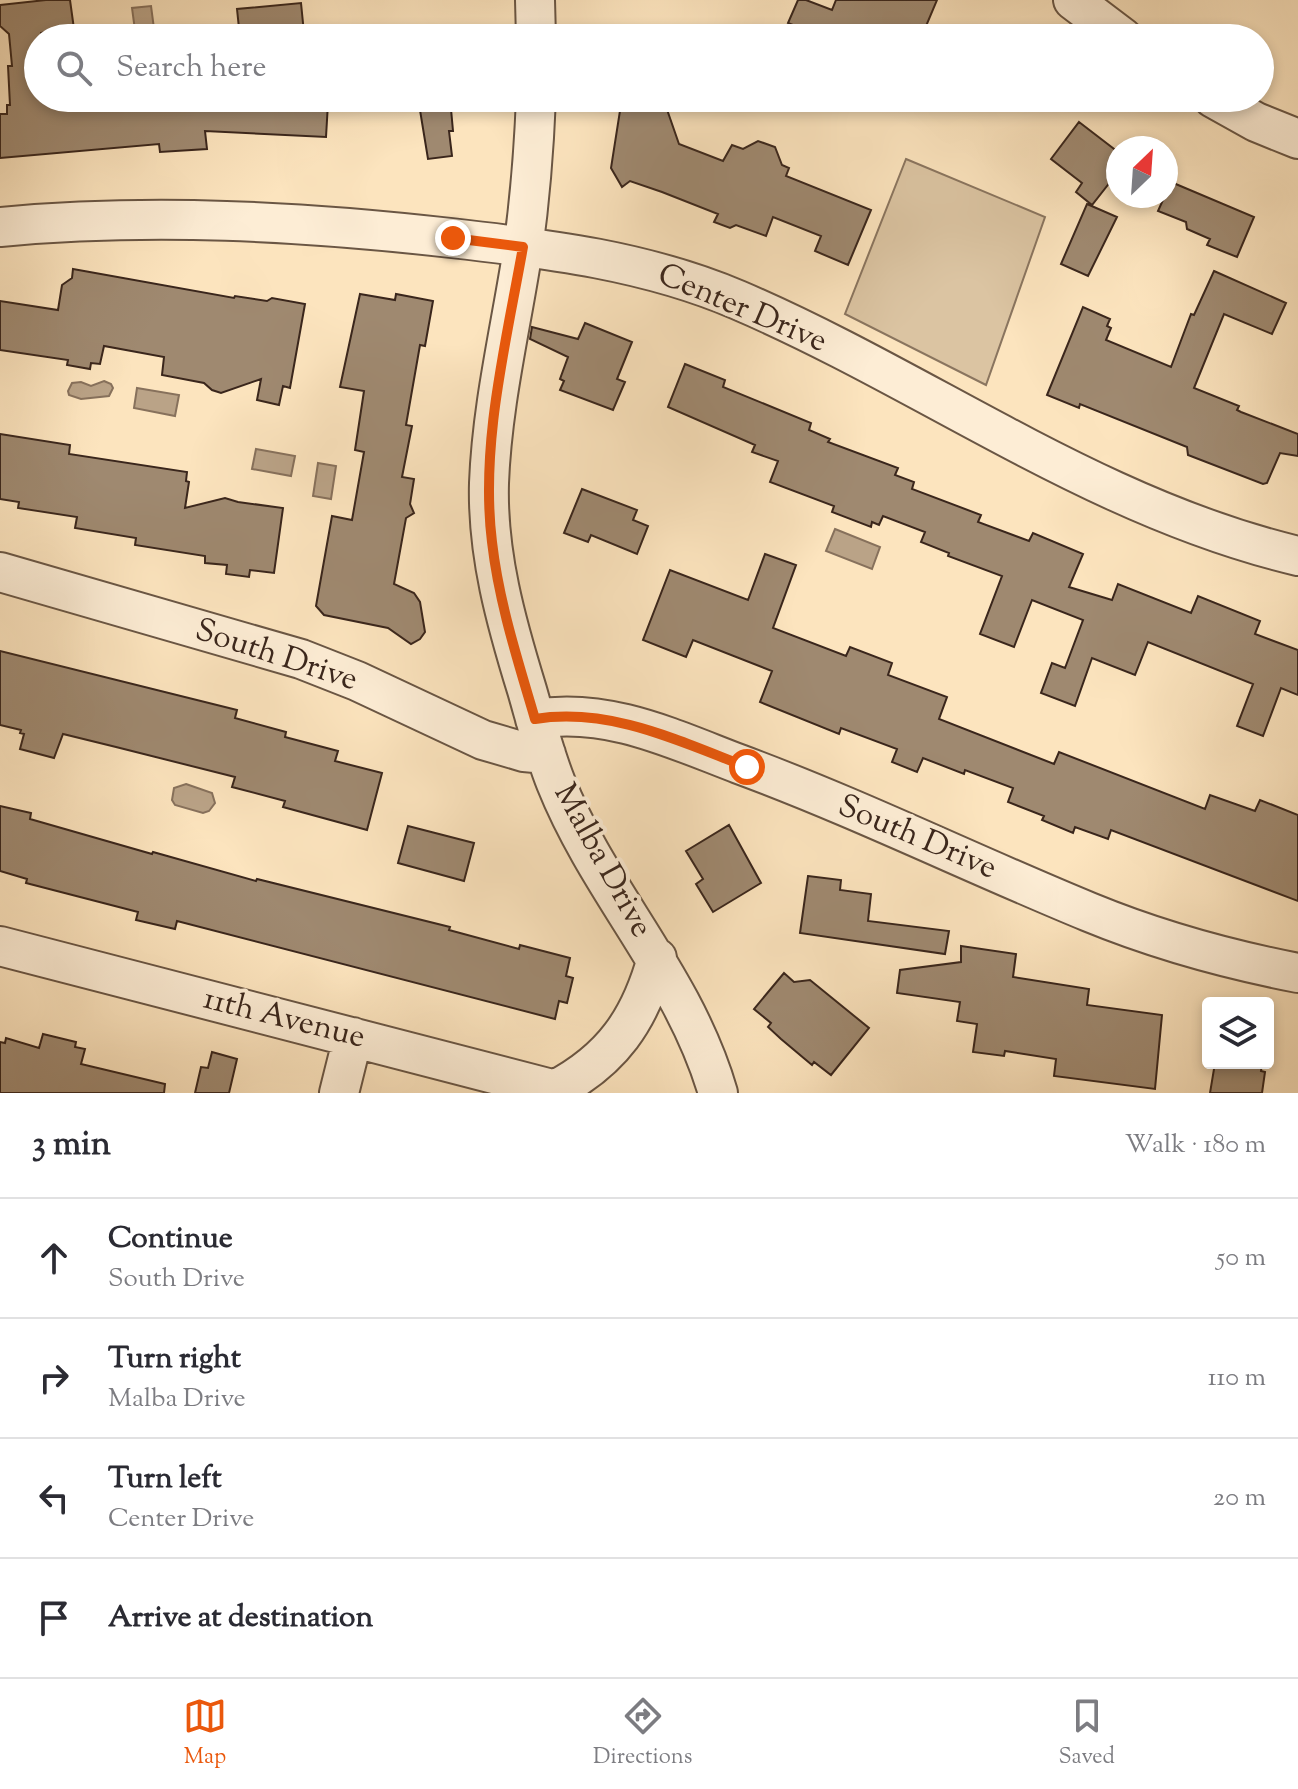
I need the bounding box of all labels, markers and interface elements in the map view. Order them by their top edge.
search box [24,24,1274,112]
icon: search [52,46,96,90]
text: Search here [116,47,266,90]
north arrow [1106,136,1178,208]
route end [435,220,471,256]
street label: Center Drive [650,253,834,365]
street label: South Drive [189,608,363,704]
route start [729,749,765,785]
street label: Malba Drive [541,776,663,946]
street label: South Drive [830,784,1004,892]
street label: 11th Avenue [198,977,370,1061]
map controls [1202,997,1274,1069]
button: layers [1202,997,1274,1069]
text: 3 min [32,1121,111,1170]
text: Walk · 180 m [1125,1127,1266,1164]
text: Continue [108,1218,233,1261]
icon: ahead [32,1236,76,1280]
text: 50 m [1216,1240,1266,1277]
text: South Drive [108,1261,245,1298]
text: Turn right [108,1338,241,1381]
icon: right [32,1356,76,1400]
text: 110 m [1208,1360,1266,1397]
text: Malba Drive [108,1381,246,1418]
text: Turn left [108,1458,222,1501]
icon: left [32,1476,76,1520]
text: 20 m [1213,1480,1266,1517]
text: Center Drive [108,1501,254,1538]
icon: arrive [32,1596,76,1640]
text: Arrive at destination [108,1597,373,1640]
tab: Map [183,1694,227,1774]
tab: Directions [593,1694,692,1774]
tab: Saved [1058,1694,1115,1774]

